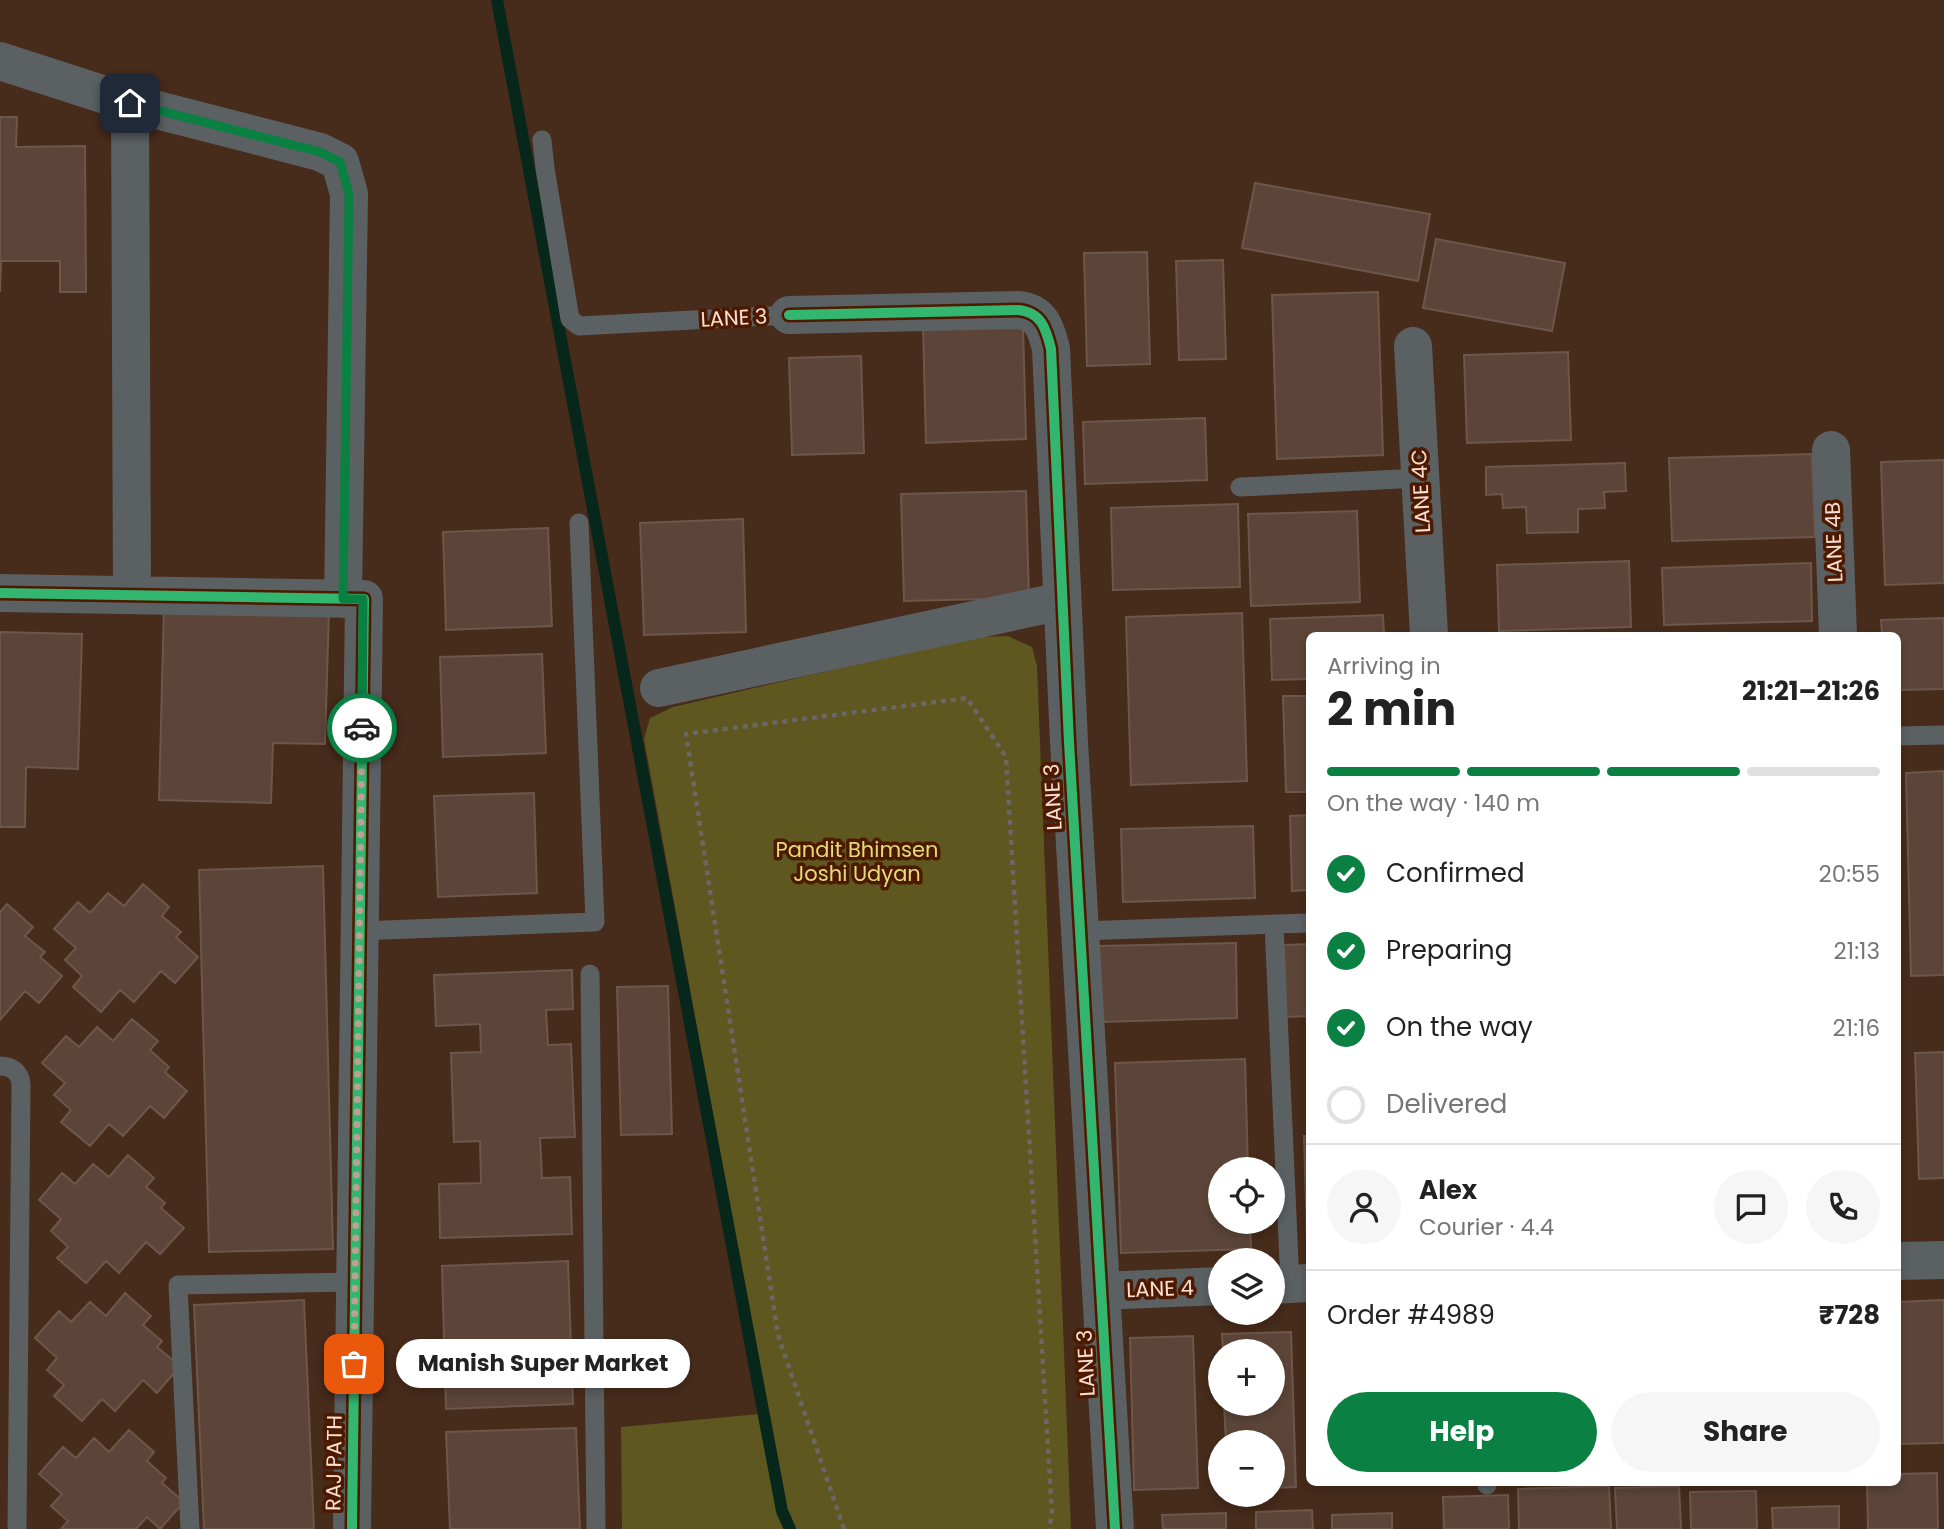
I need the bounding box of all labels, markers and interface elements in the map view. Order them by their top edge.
pin [100,73,160,133]
icon: home [111,84,149,122]
street label: LANE 3 [700,301,768,334]
street label: LANE 4C [1404,448,1437,534]
street label: LANE 4B [1818,501,1849,583]
text: Arriving in [1327,650,1441,682]
text: 21:21–21:26 [1742,673,1880,709]
text: 2 min [1327,677,1456,741]
courier [327,693,397,763]
icon: car [343,709,381,747]
street label: LANE 3 [1036,763,1069,831]
text: On the way · 140 m [1327,787,1540,819]
park label: Pandit Bhimsen Joshi Udyan [776,835,938,888]
icon: check [1327,855,1365,893]
text: Confirmed [1386,855,1524,891]
text: 20:55 [1819,858,1880,890]
icon: check [1327,932,1365,970]
text: Preparing [1386,932,1512,968]
text: 21:13 [1834,935,1880,967]
icon: check [1327,1009,1365,1047]
text: On the way [1386,1009,1533,1045]
text: 21:16 [1833,1012,1880,1044]
text: Delivered [1386,1086,1507,1122]
map controls [1208,1157,1285,1507]
button: locate [1208,1157,1285,1234]
button: person [1327,1170,1401,1244]
button: chat [1714,1170,1788,1244]
button: phone [1806,1170,1880,1244]
text: Alex [1419,1172,1477,1208]
text: Courier · 4.4 [1419,1211,1554,1243]
button: layers [1208,1248,1285,1325]
street label: LANE 4 [1126,1273,1194,1304]
text: Order #4989 [1327,1297,1495,1333]
text: ₹728 [1819,1297,1880,1333]
street label: LANE 3 [1069,1329,1102,1397]
pin [324,1334,384,1394]
button: + [1208,1339,1285,1416]
callout: Manish Super Market [396,1340,690,1388]
icon: bag [335,1345,373,1383]
text: Manish Super Market [418,1347,668,1379]
button: Help [1327,1392,1597,1472]
button: Share [1611,1392,1880,1472]
street label: RAJ PATH [318,1415,349,1511]
button: − [1208,1430,1285,1507]

